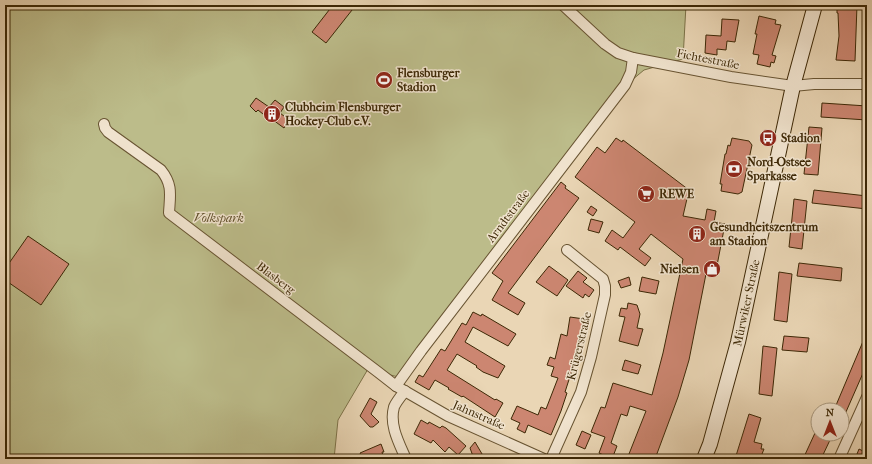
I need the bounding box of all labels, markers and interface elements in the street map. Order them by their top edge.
street label: Fichtestraße [675,46,741,72]
place label: Flensburger Stadion [396,66,460,94]
sports icon: Flensburger Stadion [374,70,394,90]
place label: Clubheim Flensburger Hockey-Club e.V. [285,100,401,129]
building icon: Clubheim Flensburger Hockey-Club e.V. [262,104,282,124]
bus stop icon: Stadion [758,128,778,148]
place label: Stadion [781,131,821,145]
place label: Nord-Ostsee Sparkasse [747,155,811,184]
bank icon: Nord-Ostsee Sparkasse [724,159,744,179]
supermarket icon: REWE [636,184,656,204]
street label: Arndtstraße [483,187,532,246]
place label: REWE [659,187,695,201]
park label: Volkspark [194,211,244,225]
place label: Gesundheitszentrum am Stadion [710,220,819,248]
building icon: Gesundheitszentrum am Stadion [687,224,707,244]
street label: Mürwiker Straße [730,258,763,348]
street label: Blasberg [254,259,299,297]
shop icon: Nielsen [702,259,722,279]
place label: Nielsen [660,262,700,276]
street label: Krügerstraße [564,310,594,382]
street label: Jahnstraße [450,397,507,433]
north arrow [810,402,850,442]
text: N [826,406,835,419]

